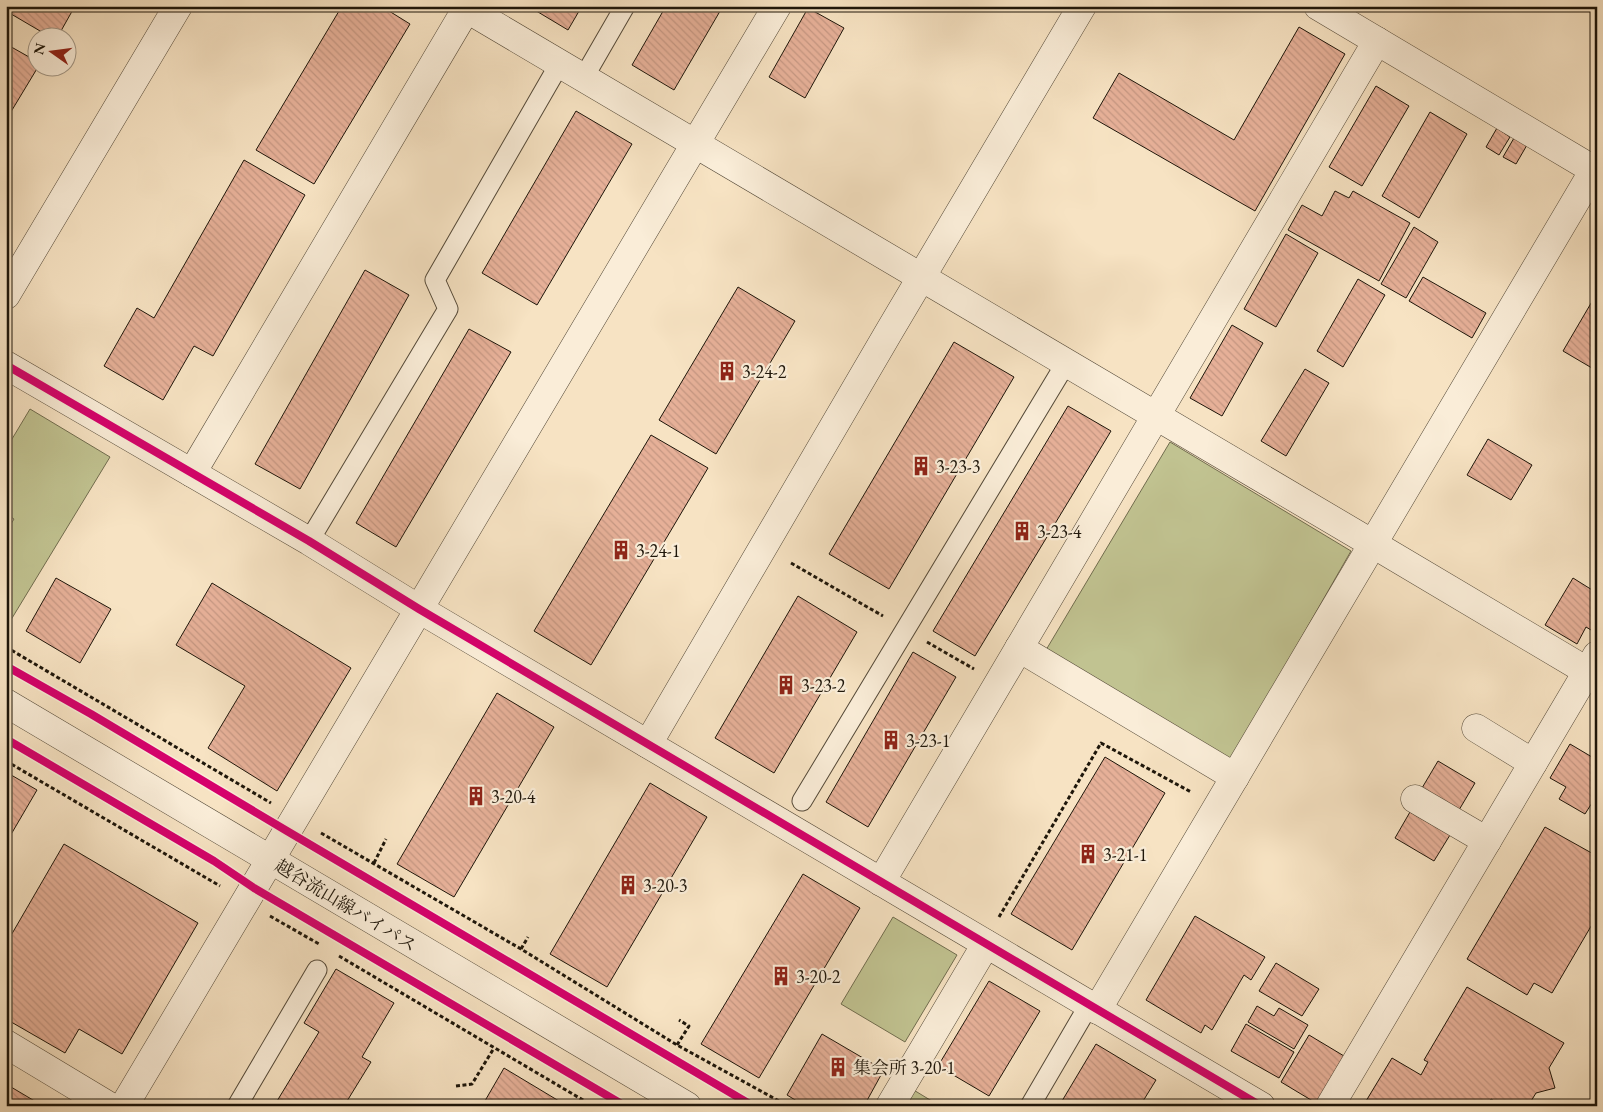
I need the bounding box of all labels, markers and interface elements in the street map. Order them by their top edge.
north arrow [28,28,78,78]
text: N [29,41,50,57]
building icon: 3-24-2 [716,360,738,382]
place label: 3-24-2 [742,360,787,383]
building icon: 3-23-3 [910,455,932,477]
place label: 3-23-3 [936,455,980,478]
building icon: 3-23-4 [1011,520,1033,542]
place label: 3-23-4 [1037,520,1082,543]
building icon: 3-24-1 [610,539,632,561]
place label: 3-24-1 [636,539,680,562]
building icon: 3-23-2 [775,674,797,696]
place label: 3-23-2 [801,674,846,697]
building icon: 3-23-1 [880,729,902,751]
place label: 3-23-1 [906,729,950,752]
building icon: 3-20-4 [465,785,487,807]
place label: 3-20-4 [491,785,536,808]
building icon: 3-21-1 [1077,843,1099,865]
place label: 3-21-1 [1103,843,1147,866]
street label: 越谷流山線バイパス [271,854,421,956]
building icon: 3-20-3 [617,874,639,896]
place label: 3-20-3 [643,874,687,897]
building icon: 3-20-2 [770,965,792,987]
place label: 3-20-2 [796,965,841,988]
building icon: 集会所 3-20-1 [827,1056,849,1078]
place label: 集会所 3-20-1 [853,1056,955,1079]

